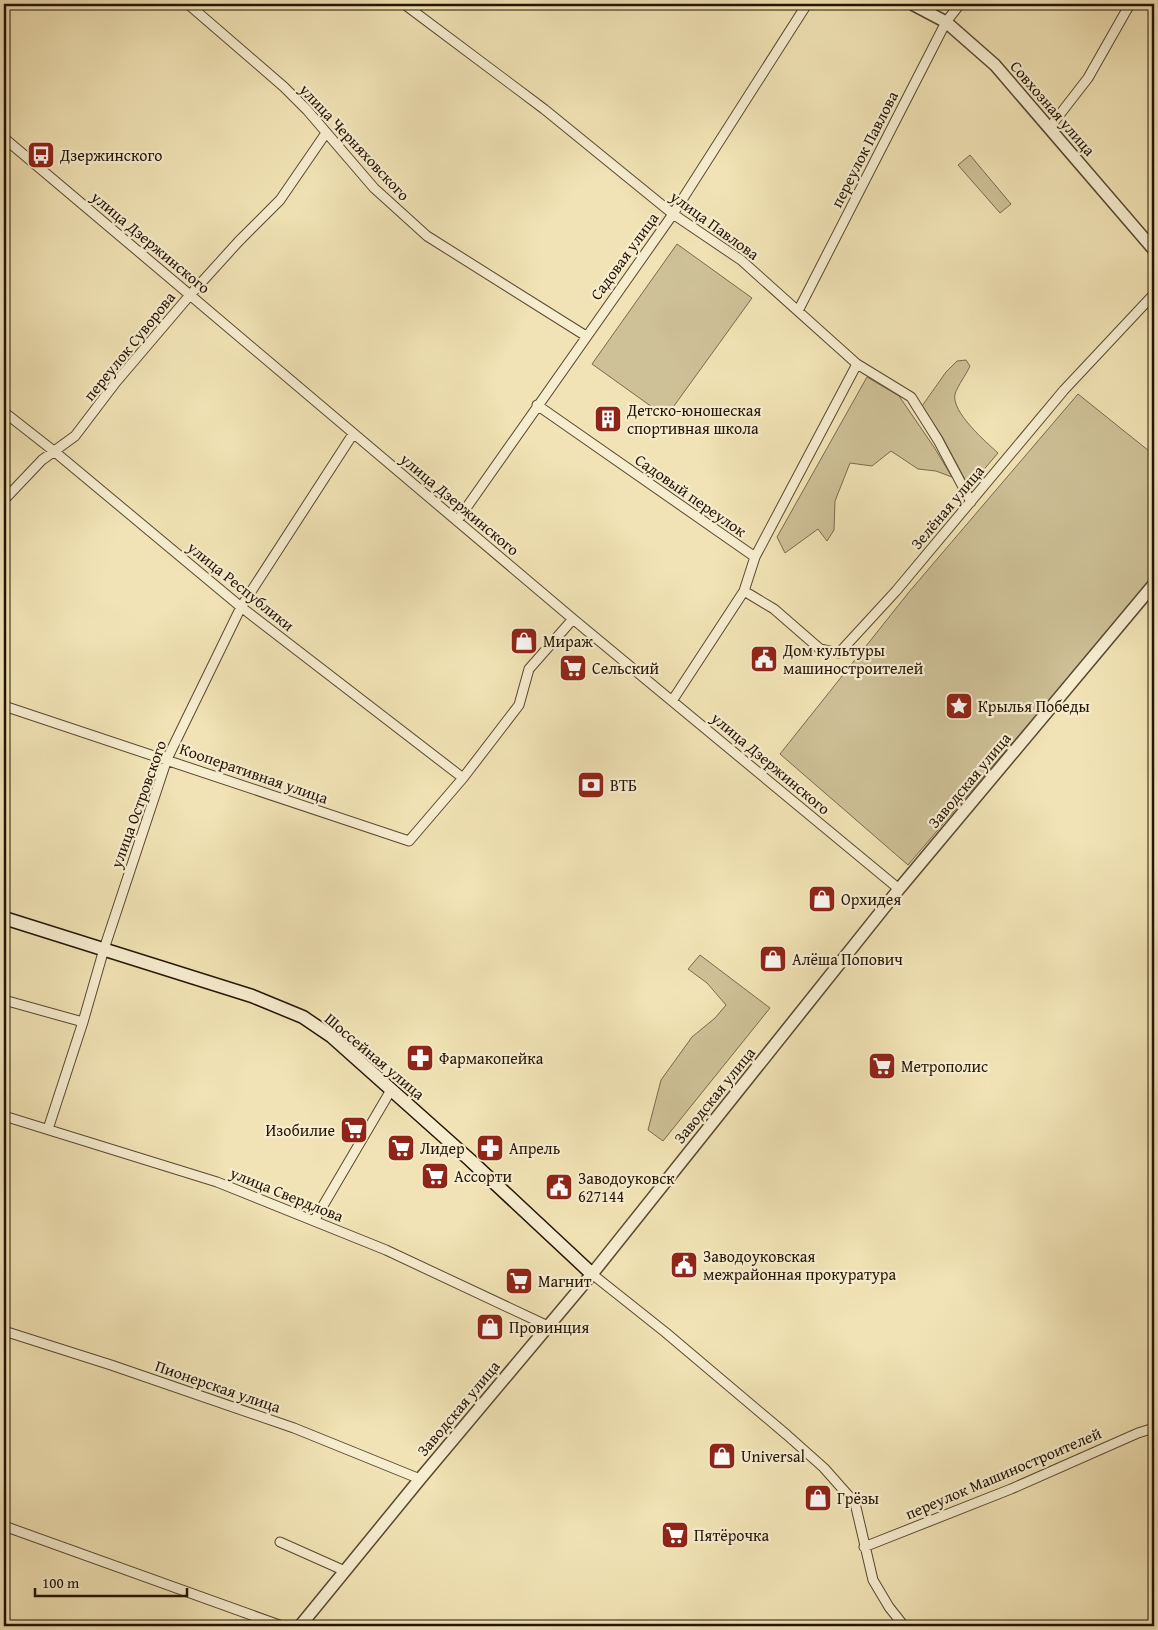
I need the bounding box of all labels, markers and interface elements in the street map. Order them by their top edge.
street label: Совхозная улица [1005,55,1102,161]
street label: улица Черняховского [293,77,416,206]
street label: переулок Павлова [824,86,904,211]
bus stop icon: Дзержинского [26,140,56,170]
place label: Дзержинского [59,143,162,167]
street label: улица Дзержинского [85,184,216,299]
street label: улица Павлова [665,184,765,266]
street label: Садовая улица [584,207,664,305]
street label: переулок Суворова [77,286,181,406]
place label: Детско-юношеская спортивная школа [626,398,761,440]
building icon: Детско-юношеская спортивная школа [593,404,623,434]
street label: улица Дзержинского [394,446,525,561]
street label: Садовый переулок [630,447,752,543]
street label: Зелёная улица [904,459,990,554]
street label: улица Республики [182,535,300,637]
shop icon: Мираж [509,626,539,656]
place label: Мираж [543,629,593,653]
place label: Дом культуры машиностроителей [782,638,924,680]
public building icon: Дом культуры машиностроителей [749,644,779,674]
supermarket icon: Сельский [558,653,588,683]
place label: Сельский [592,656,660,680]
place icon: Крылья Победы [944,691,974,721]
place label: Крылья Победы [978,694,1090,718]
street label: улица Дзержинского [705,705,836,820]
street label: Заводская улица [922,727,1017,833]
street label: Кооперативная улица [176,736,332,810]
street label: улица Островского [103,737,172,872]
bank icon: ВТБ [576,770,606,800]
place label: ВТБ [610,773,637,797]
shop icon: Орхидея [807,884,837,914]
place label: Орхидея [841,887,901,911]
shop icon: Алёша Попович [758,944,788,974]
place label: Алёша Попович [792,947,903,971]
street label: Шоссейная улица [320,1007,431,1105]
street label: Заводская улица [667,1041,761,1149]
pharmacy icon: Фармакопейка [405,1043,435,1073]
place label: Фармакопейка [439,1046,544,1070]
supermarket icon: Метрополис [867,1051,897,1081]
place label: Метрополис [901,1054,988,1078]
supermarket icon: Изобилие [339,1115,369,1145]
place label: Изобилие [266,1118,335,1142]
supermarket icon: Лидер [386,1133,416,1163]
pharmacy icon: Апрель [475,1133,505,1163]
place label: Лидер [420,1136,465,1160]
place label: Апрель [509,1136,561,1160]
street label: улица Свердлова [226,1160,348,1228]
supermarket icon: Ассорти [420,1161,450,1191]
place label: Ассорти [454,1164,512,1188]
place label: Заводоуковск 627144 [578,1166,675,1208]
public building icon: Заводоуковск 627144 [544,1172,574,1202]
place label: Заводоуковская межрайонная прокуратура [703,1244,896,1286]
public building icon: Заводоуковская межрайонная прокуратура [669,1250,699,1280]
supermarket icon: Магнит [504,1266,534,1296]
place label: Магнит [538,1269,592,1293]
shop icon: Провинция [475,1312,505,1342]
place label: Провинция [509,1315,589,1339]
street label: Пионерская улица [152,1353,284,1419]
street label: Заводская улица [411,1355,506,1461]
street label: переулок Машиностроителей [901,1421,1105,1525]
shop icon: Universal [707,1441,737,1471]
place label: Universal [741,1444,806,1468]
shop icon: Грёзы [803,1483,833,1513]
place label: Грёзы [837,1486,879,1510]
supermarket icon: Пятёрочка [660,1520,690,1550]
place label: Пятёрочка [694,1523,769,1547]
scale bar [35,1565,188,1597]
text: 100 m [42,1572,80,1593]

